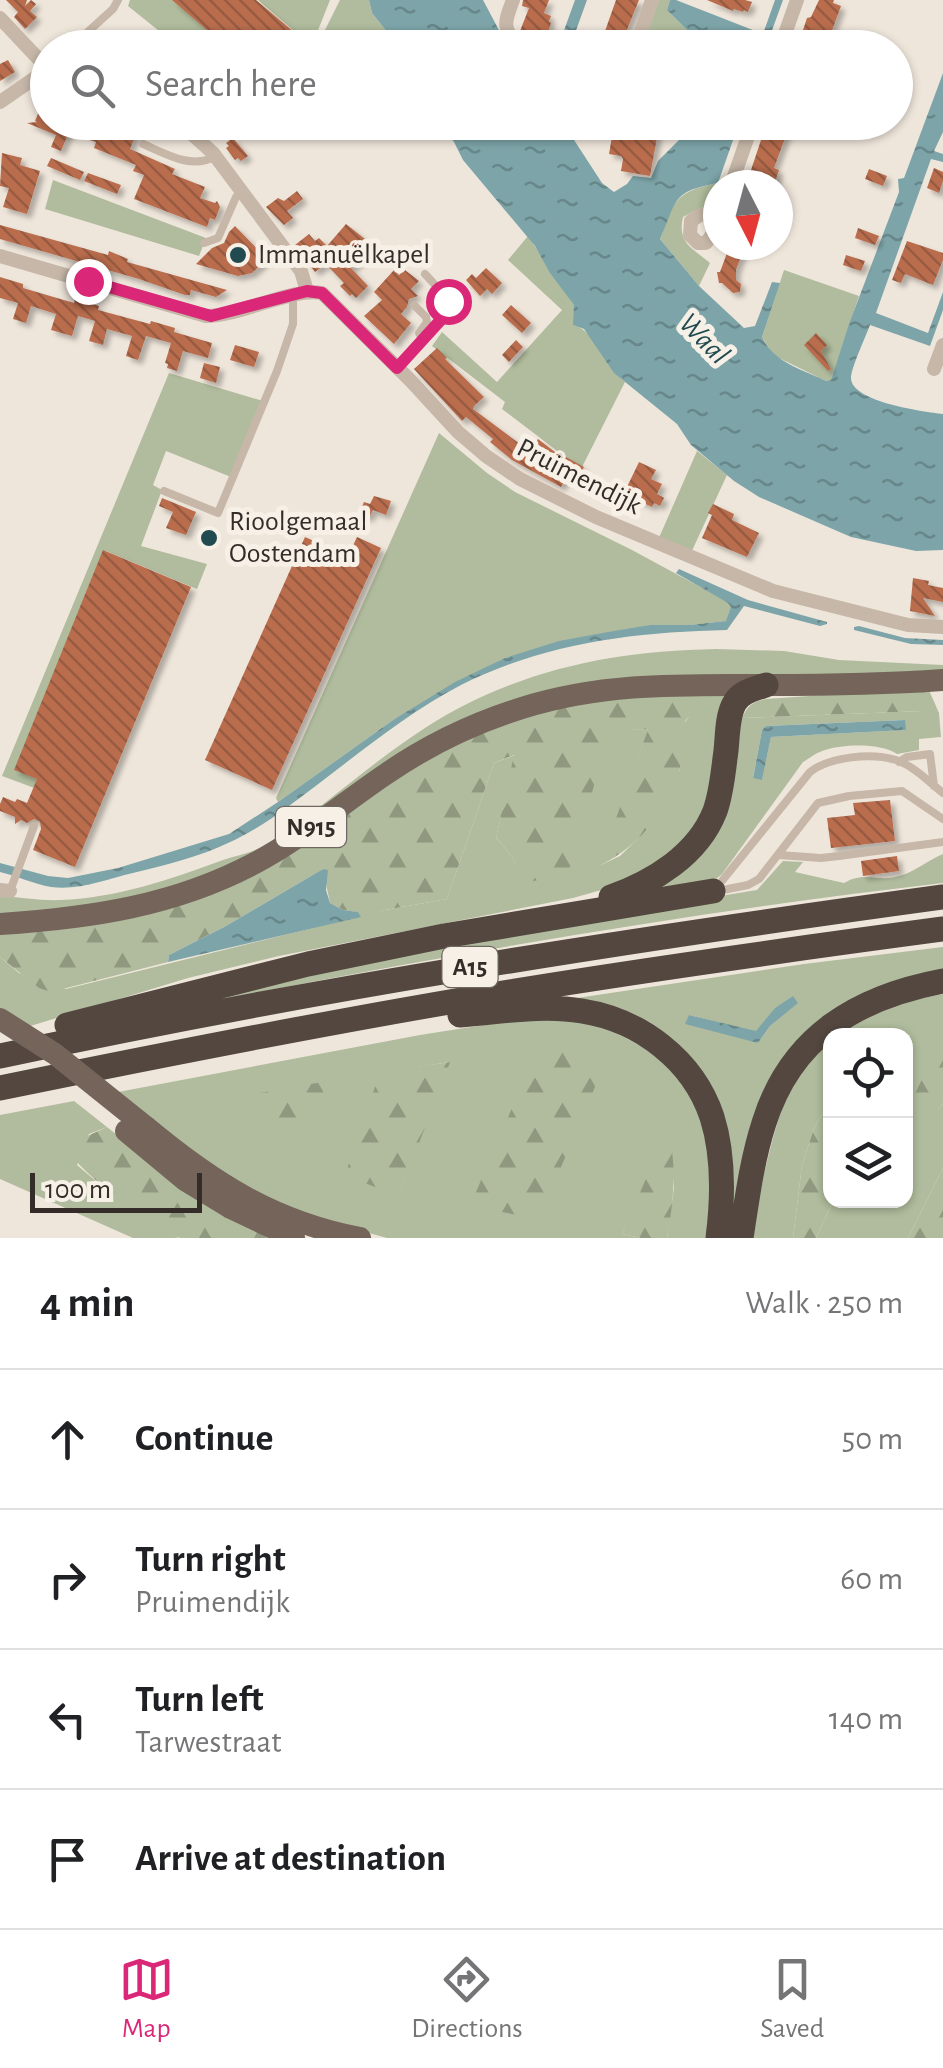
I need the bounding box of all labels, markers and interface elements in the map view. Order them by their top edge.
search box [30,30,913,140]
icon: search [65,58,120,113]
text: Search here [145,66,317,104]
north arrow [703,170,793,260]
place label: Immanuëlkapel [258,241,430,269]
marker: Immanuëlkapel [227,244,249,266]
route end [66,259,112,305]
route start [426,279,472,325]
water label: Waal [673,308,735,370]
street label: Pruimendijk [512,434,646,520]
place label: Rioolgemaal Oostendam [229,508,367,568]
marker: Rioolgemaal Oostendam [198,527,220,549]
road number: N915 [276,807,346,847]
road number: A15 [442,947,498,987]
map controls [823,1028,913,1208]
button: locate [823,1028,913,1118]
button: layers [823,1118,913,1208]
scale bar [30,1168,202,1212]
text: 100 m [45,1176,111,1204]
text: 4 min [40,1282,135,1324]
text: Walk · 250 m [745,1287,903,1319]
icon: ahead [40,1412,95,1467]
text: Continue [135,1420,273,1458]
text: 50 m [842,1423,903,1455]
text: Turn right [135,1541,285,1579]
icon: right [40,1552,95,1607]
text: 60 m [840,1563,903,1595]
text: Pruimendijk [135,1586,290,1618]
text: Turn left [135,1681,263,1719]
icon: left [40,1692,95,1747]
text: 140 m [829,1703,903,1735]
text: Tarwestraat [135,1726,281,1758]
icon: arrive [40,1832,95,1887]
text: Arrive at destination [135,1840,446,1878]
tab: Map [119,1952,174,2046]
tab: Directions [411,1952,523,2046]
tab: Saved [760,1952,824,2046]

